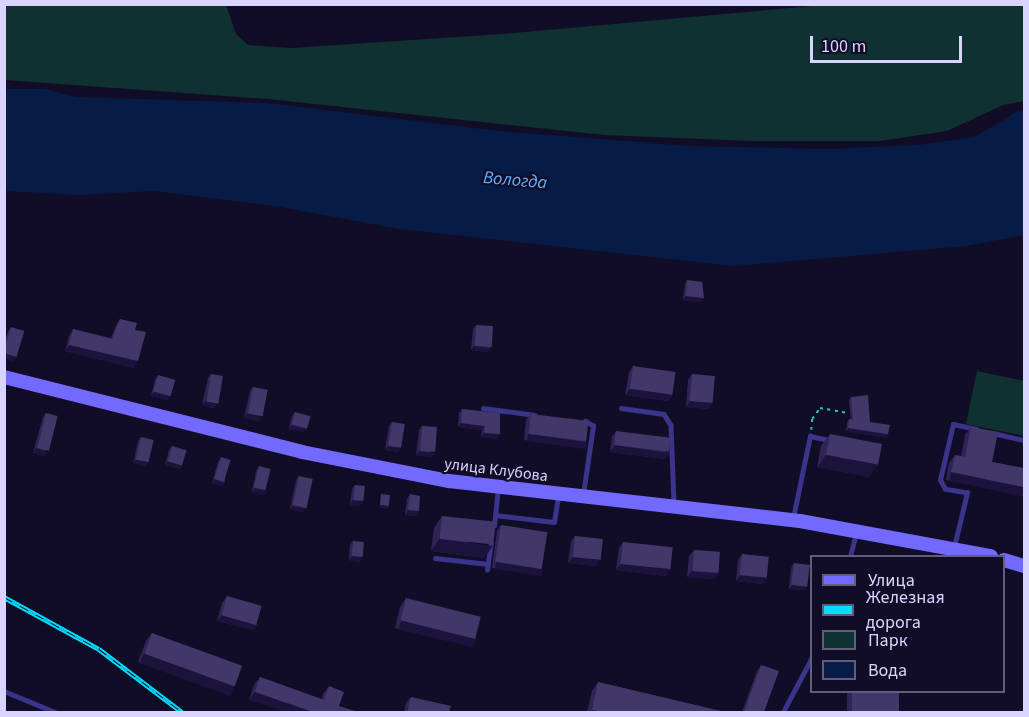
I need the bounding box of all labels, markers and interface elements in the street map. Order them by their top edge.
scale bar [813,24,964,62]
text: 100 m [821,34,866,59]
water label: Вологда [482,167,548,195]
street label: улица Клубова [443,454,549,486]
legend [810,555,1005,693]
text: Улица [868,568,915,593]
text: Железная дорога [866,585,945,635]
text: Парк [868,628,908,653]
text: Вода [868,658,907,683]

